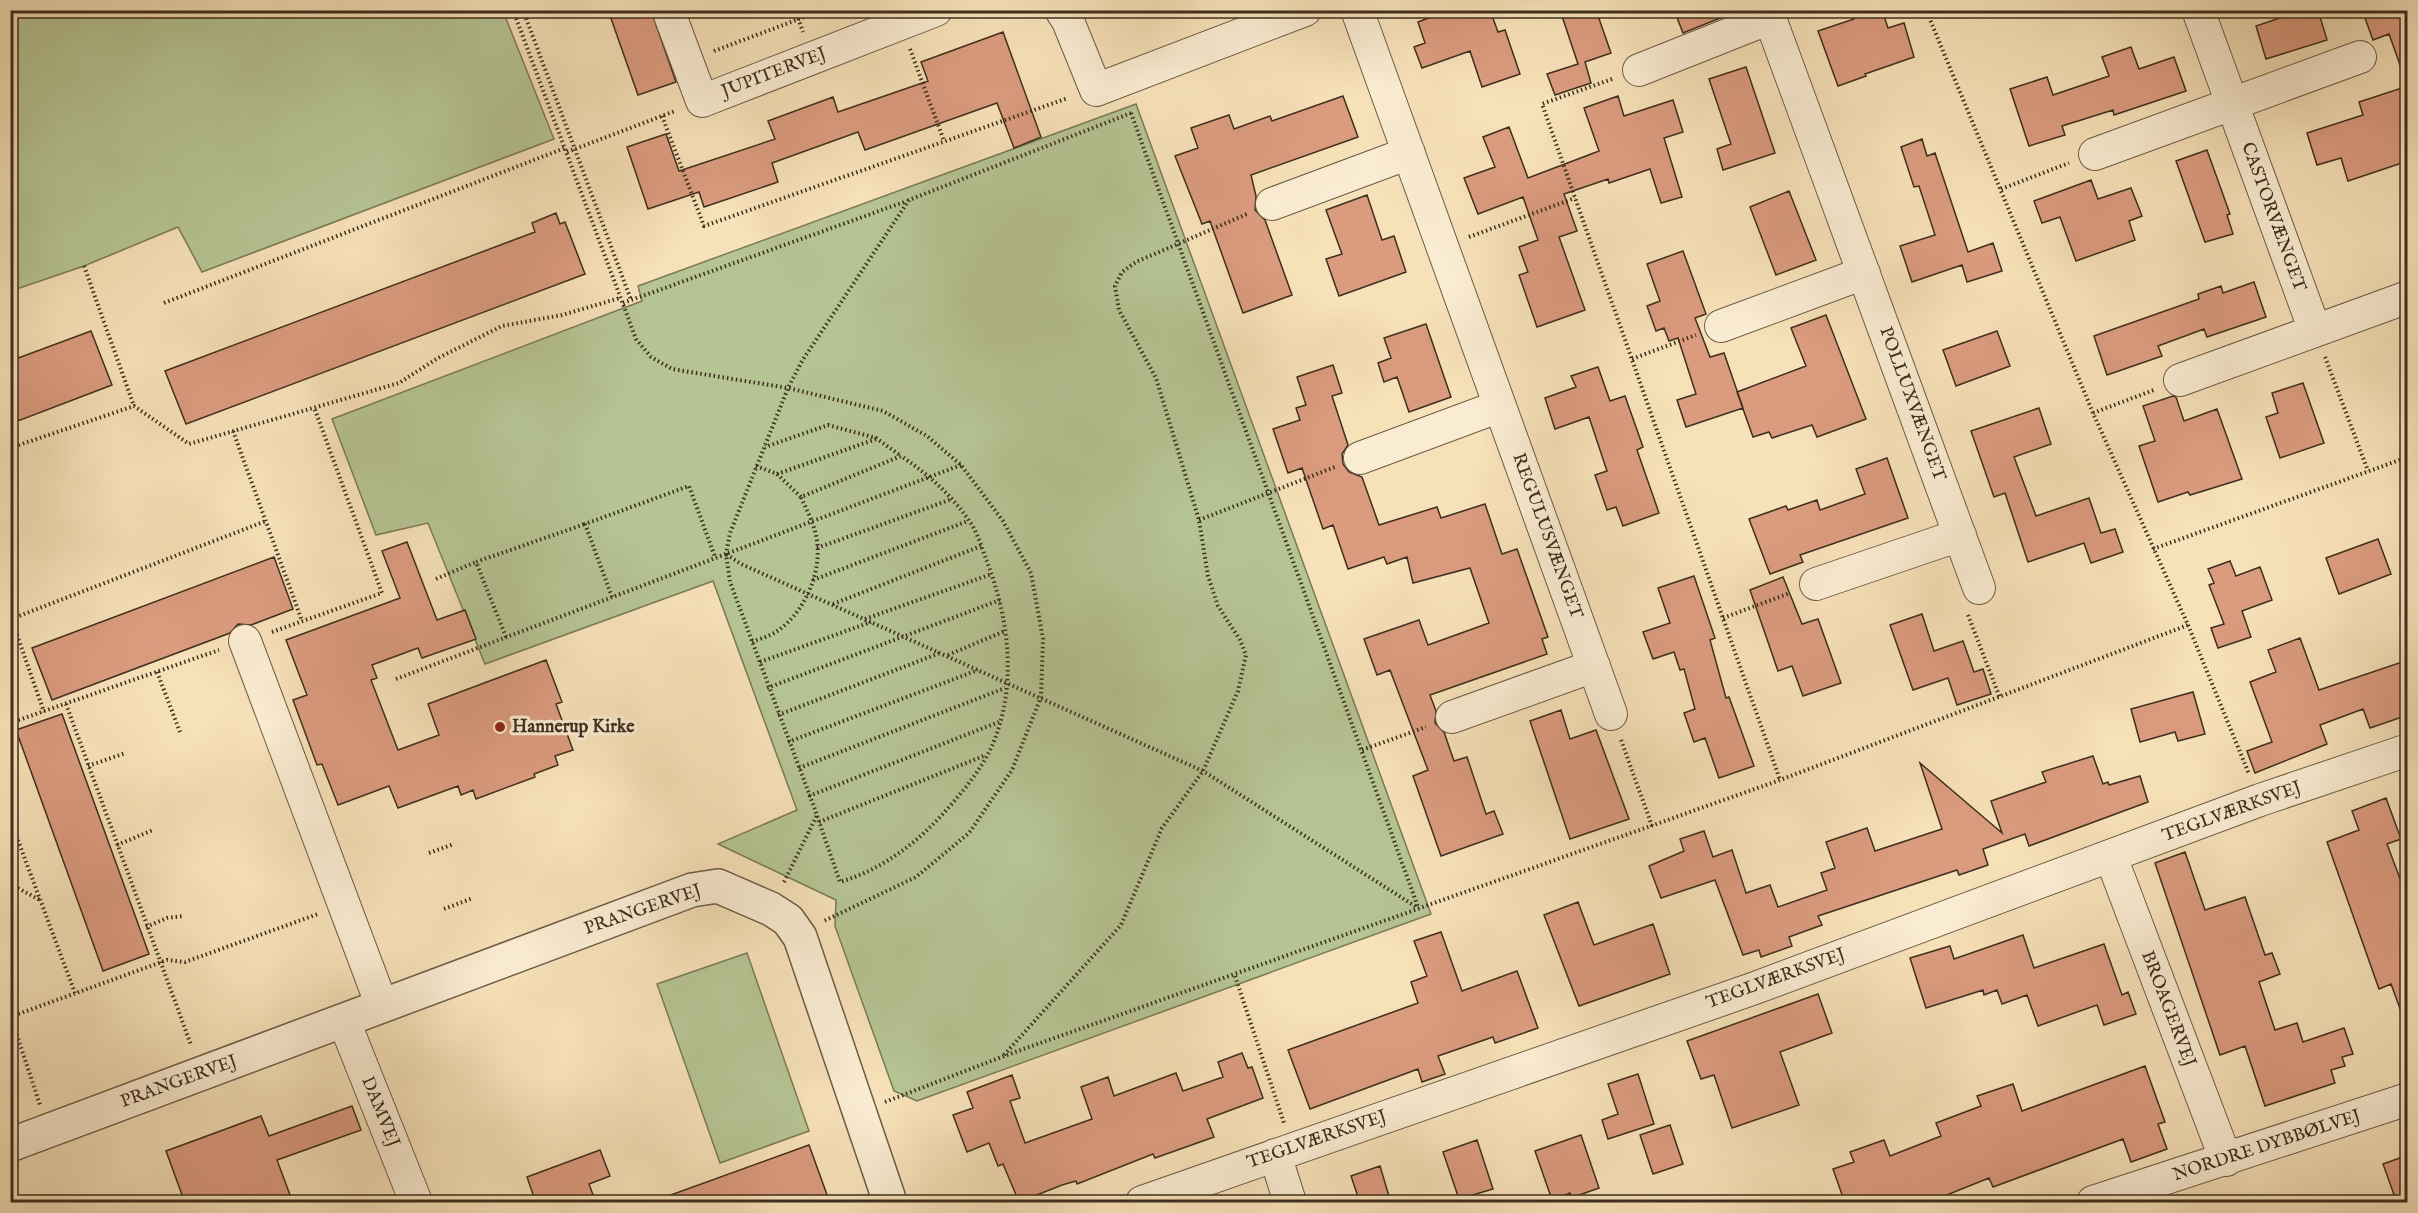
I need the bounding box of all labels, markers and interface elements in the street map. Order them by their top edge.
street label: JUPITERVEJ [716,42,830,104]
street label: CASTORVÆNGET [2235,139,2311,295]
street label: POLLUXVÆNGET [1873,324,1951,484]
street label: REGULUSVÆNGET [1506,450,1588,622]
place label: Hannerup Kirke [512,716,635,739]
marker: Hannerup Kirke [493,720,507,734]
street label: TEGLVÆRKSVEJ [2159,776,2305,848]
street label: PRANGERVEJ [581,879,705,941]
street label: TEGLVÆRKSVEJ [1703,943,1849,1015]
street label: BROAGERVEJ [2135,948,2201,1071]
street label: PRANGERVEJ [117,1050,241,1114]
street label: DAMVEJ [355,1073,405,1151]
street label: TEGLVÆRKSVEJ [1244,1105,1391,1175]
street label: NORDRE DYBBØLVEJ [2170,1105,2365,1187]

